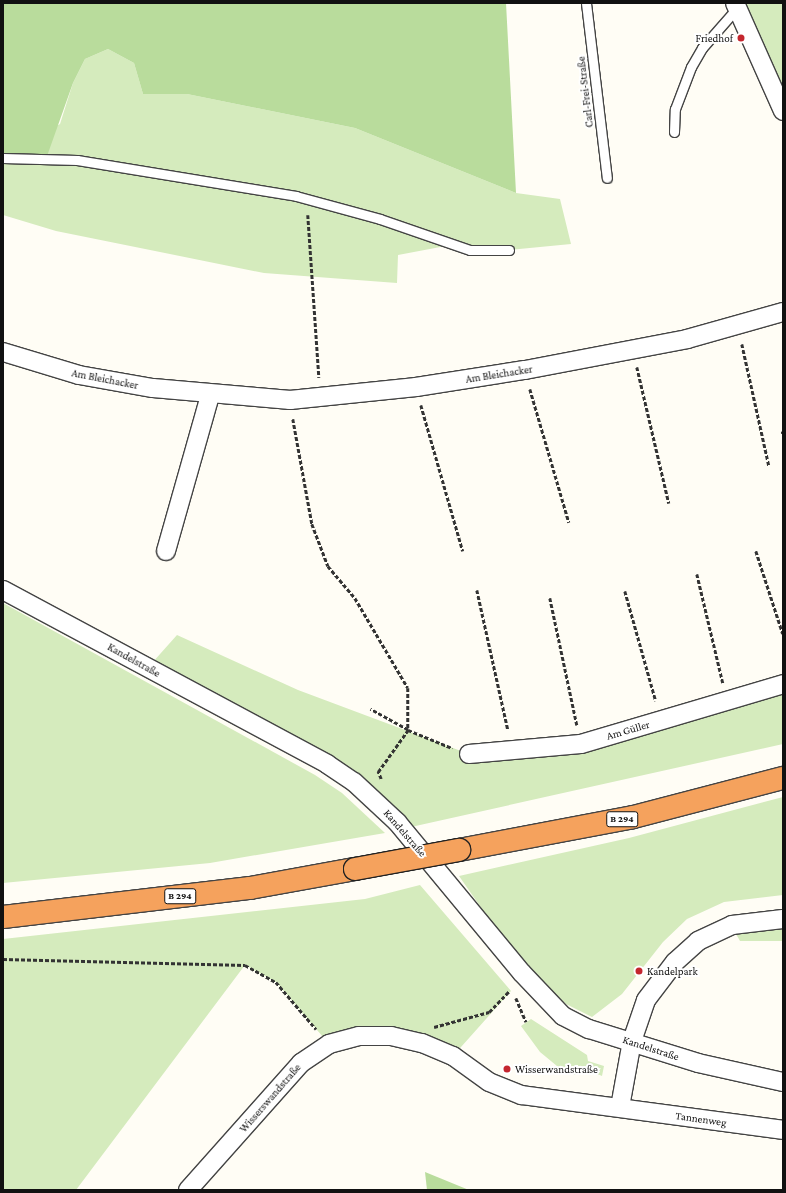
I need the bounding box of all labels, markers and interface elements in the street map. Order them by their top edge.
place label: Friedhof [696,31,733,45]
marker: Friedhof [736,33,746,43]
street label: Carl-Frei-Straße [574,56,596,128]
street label: Am Bleichacker [465,362,533,386]
street label: Am Bleichacker [71,366,139,392]
street label: Kandelstraße [105,640,163,680]
street label: Am Güller [605,718,651,742]
street label: Kandelstraße [381,807,429,859]
road number: B 294 [606,811,638,827]
road number: B 294 [164,888,196,904]
place label: Kandelpark [647,964,698,978]
marker: Kandelpark [634,966,644,976]
street label: Kandelstraße [621,1033,681,1063]
street label: Wisserswandstraße [237,1061,303,1135]
place label: Wisserwandstraße [515,1062,598,1076]
marker: Wisserwandstraße [502,1064,512,1074]
street label: Tannenweg [675,1109,727,1129]

